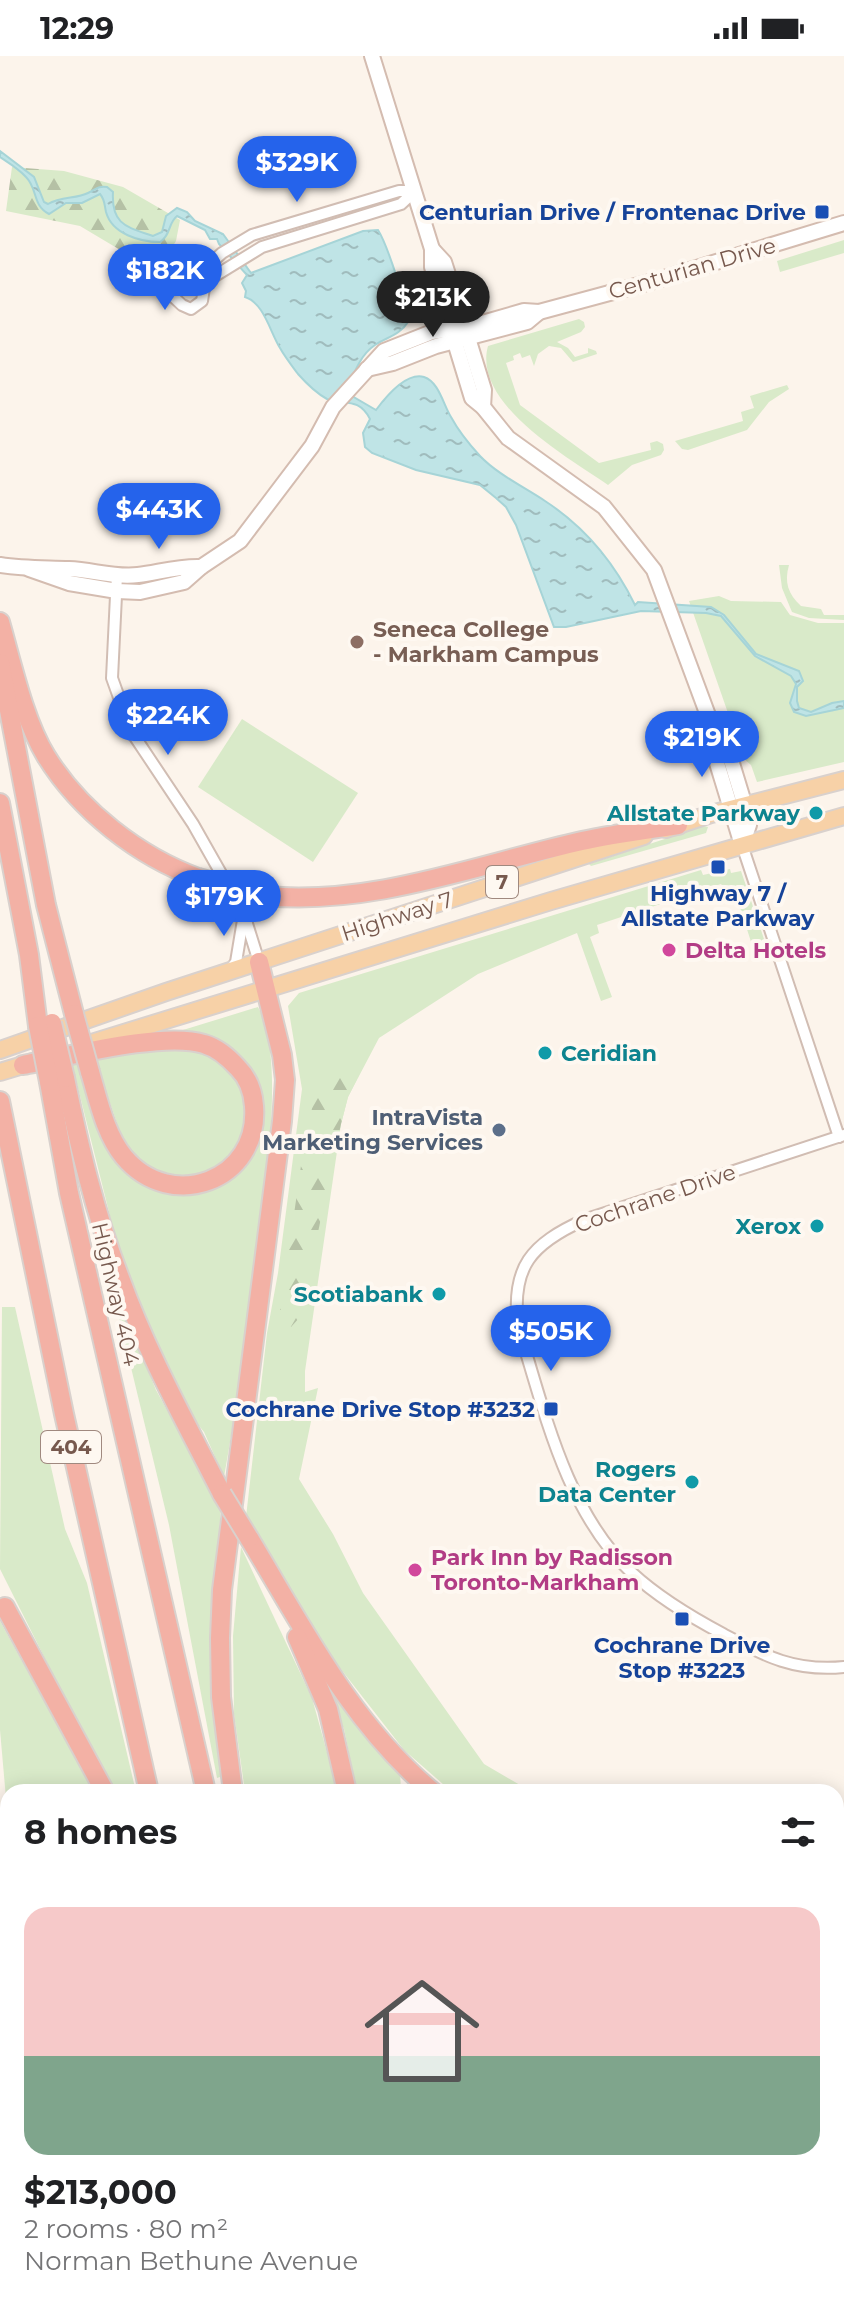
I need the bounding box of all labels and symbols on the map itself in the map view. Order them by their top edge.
pin: $329K [241,136,353,204]
place label: Centurian Drive / Frontenac Drive [419,199,806,226]
marker: Centurian Drive / Frontenac Drive [813,203,831,221]
street label: Centurian Drive [605,232,779,305]
pin: $182K [109,244,221,312]
pin: $213K [377,271,489,339]
pin: $443K [103,483,215,551]
place label: Seneca College - Markham Campus [373,616,599,668]
marker: Seneca College - Markham Campus [348,633,366,651]
pin: $224K [112,689,224,757]
pin: $219K [646,711,758,779]
place label: Allstate Parkway [606,800,801,827]
marker: Allstate Parkway [807,804,825,822]
marker: Highway 7 / Allstate Parkway [709,858,727,876]
road number: 7 [486,866,518,898]
pin: $179K [168,870,280,938]
place label: Highway 7 / Allstate Parkway [621,880,815,932]
street label: Highway 7 [338,886,456,947]
place label: Delta Hotels [685,937,827,964]
marker: Delta Hotels [660,941,678,959]
place label: Ceridian [561,1040,657,1067]
marker: Ceridian [536,1044,554,1062]
place label: IntraVista Marketing Services [262,1104,483,1156]
marker: IntraVista Marketing Services [490,1121,508,1139]
street label: Cochrane Drive [571,1158,739,1239]
place label: Xerox [736,1213,801,1240]
marker: Xerox [808,1217,826,1235]
street label: Highway 404 [86,1220,145,1369]
place label: Scotiabank [294,1281,424,1308]
marker: Scotiabank [430,1285,448,1303]
pin: $505K [495,1305,607,1373]
place label: Cochrane Drive Stop #3232 [226,1396,535,1423]
marker: Cochrane Drive Stop #3232 [542,1400,560,1418]
road number: 404 [41,1431,101,1463]
place label: Rogers Data Center [538,1456,676,1508]
marker: Rogers Data Center [683,1473,701,1491]
place label: Park Inn by Radisson Toronto-Markham [431,1544,673,1596]
marker: Park Inn by Radisson Toronto-Markham [406,1561,424,1579]
marker: Cochrane Drive Stop #3223 [673,1610,691,1628]
place label: Cochrane Drive Stop #3223 [594,1632,770,1684]

